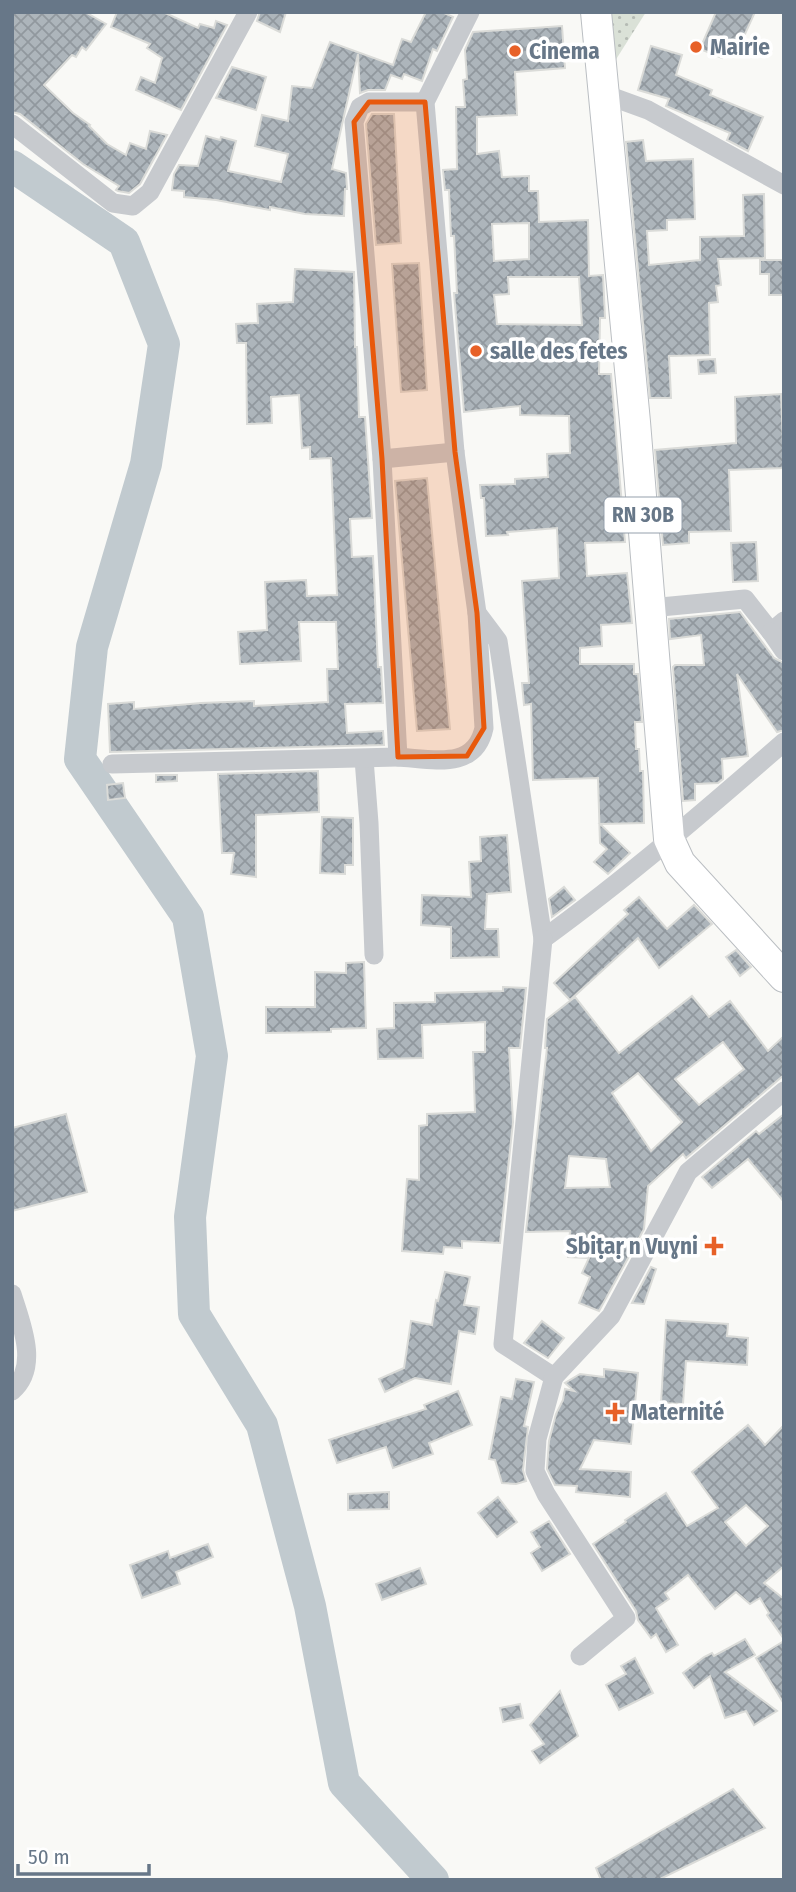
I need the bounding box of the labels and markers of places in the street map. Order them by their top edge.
place label: Mairie [710,33,770,61]
place label: Cinema [529,37,600,65]
marker: Mairie [688,39,704,55]
marker: Cinema [507,43,523,59]
place label: salle des fetes [490,337,628,365]
marker: salle des fetes [468,343,484,359]
place label: Sbiṭaṛ n Vuɣni [566,1232,698,1260]
marker: Sbiṭaṛ n Vuɣni [704,1236,724,1256]
place label: Maternité [631,1398,724,1426]
marker: Maternité [605,1402,625,1422]

